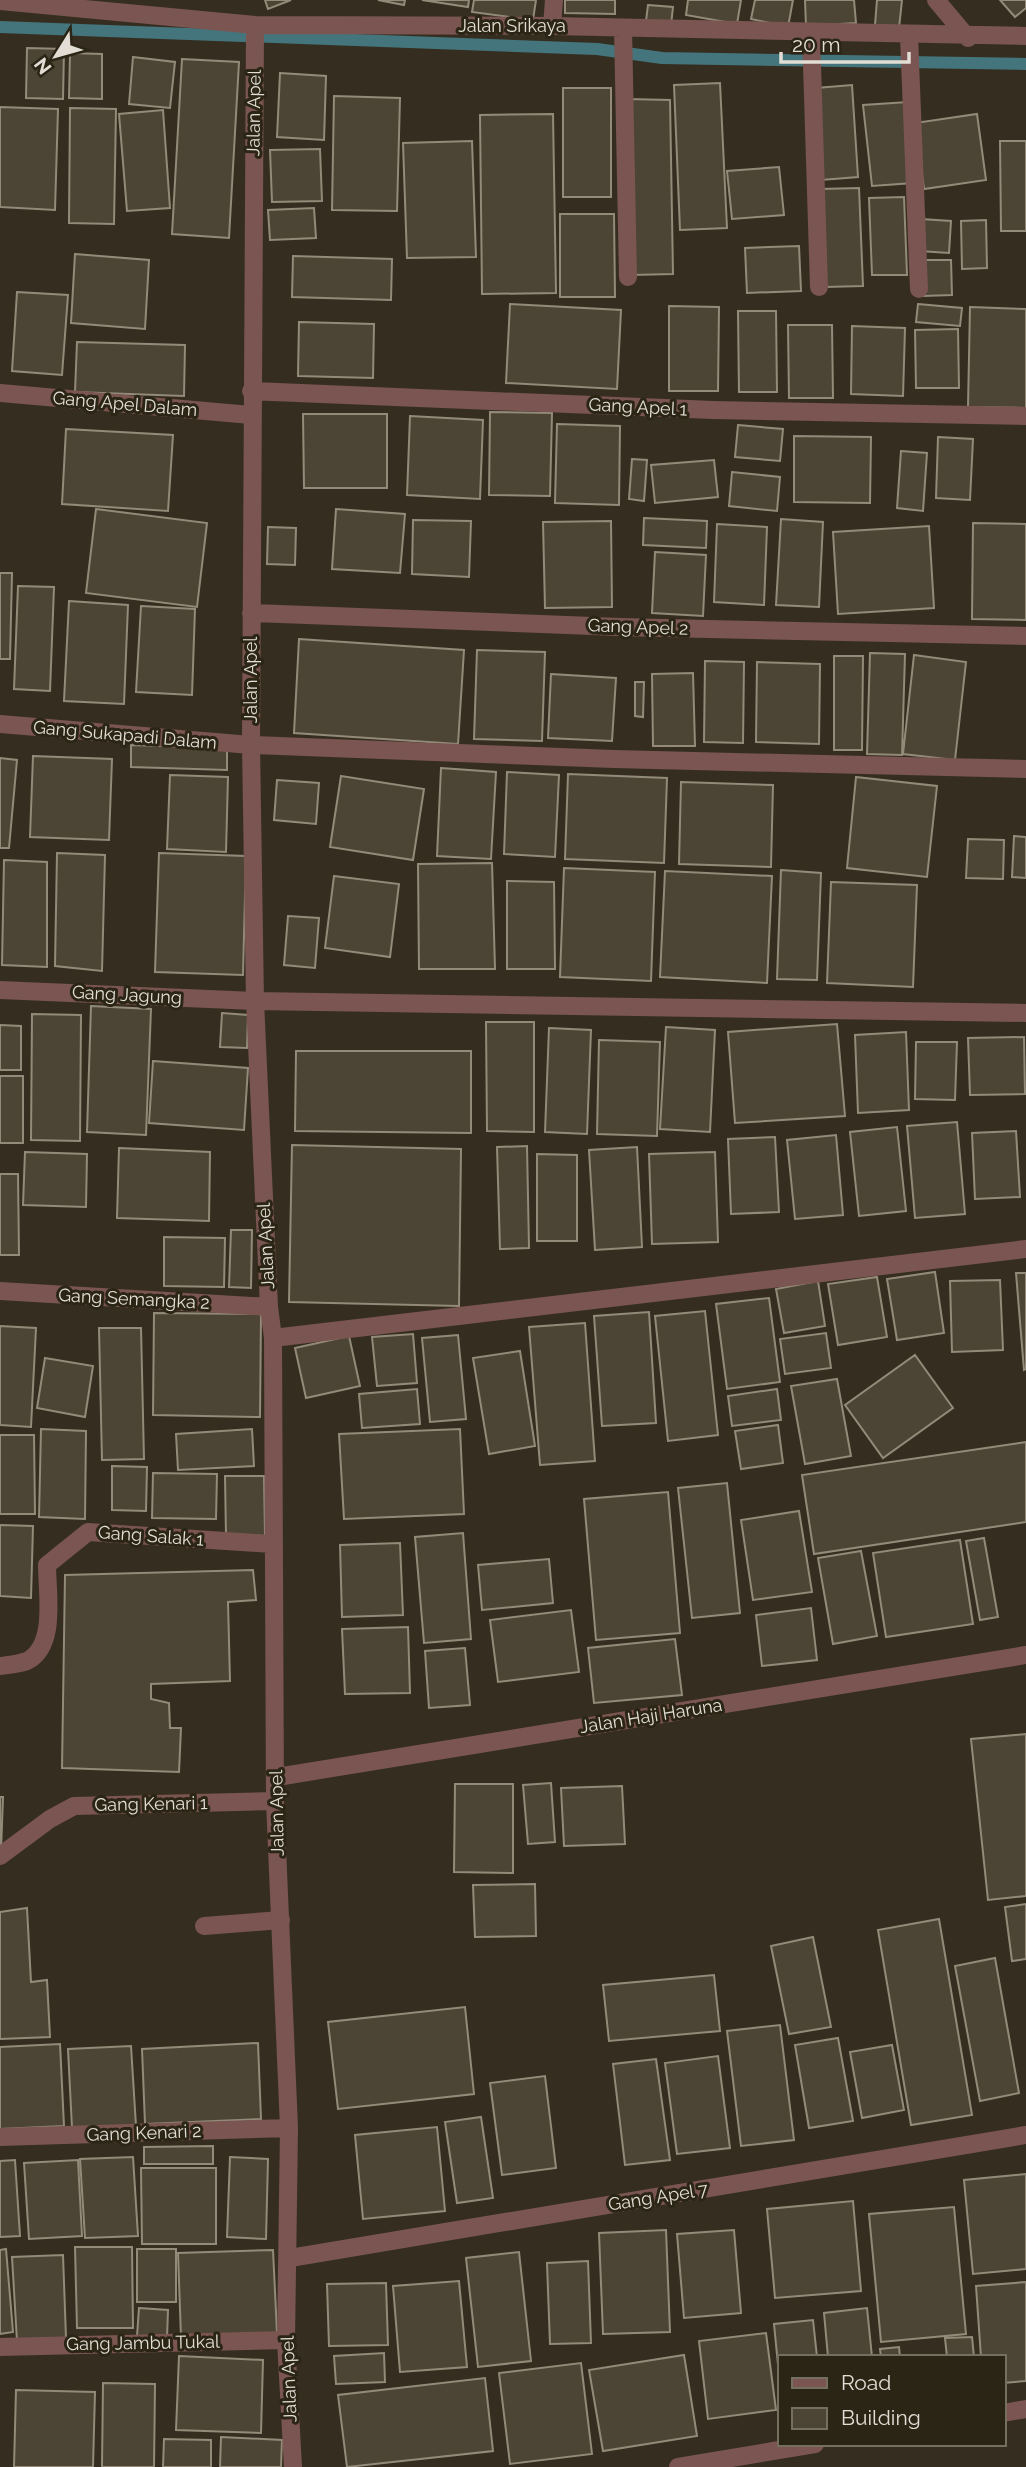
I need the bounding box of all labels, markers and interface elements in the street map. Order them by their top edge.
street label: Jalan Srikaya [458,15,566,36]
north arrow [21,21,91,91]
scale bar [781,21,909,65]
text: 20 m [792,32,840,57]
text: N [29,54,56,79]
street label: Jalan Apel [242,70,265,156]
street label: Gang Apel Dalam [52,387,198,420]
street label: Gang Apel 1 [588,393,688,420]
street label: Gang Apel 2 [587,614,689,639]
street label: Jalan Apel [240,637,261,723]
street label: Gang Sukapadi Dalam [32,716,218,753]
street label: Gang Jagung [71,981,183,1008]
street label: Jalan Apel [253,1202,278,1290]
street label: Gang Semangka 2 [58,1284,210,1313]
street label: Gang Salak 1 [97,1521,205,1550]
street label: Jalan Haji Haruna [578,1694,724,1737]
street label: Jalan Apel [265,1770,288,1856]
street label: Gang Kenari 1 [94,1792,208,1815]
street label: Gang Kenari 2 [86,2120,202,2145]
street label: Gang Apel 7 [607,2178,710,2215]
street label: Gang Jambu Tukal [66,2331,220,2354]
street label: Jalan Apel [276,2335,300,2423]
legend [778,2355,1005,2446]
text: Road [841,2370,891,2395]
text: Building [841,2405,921,2430]

